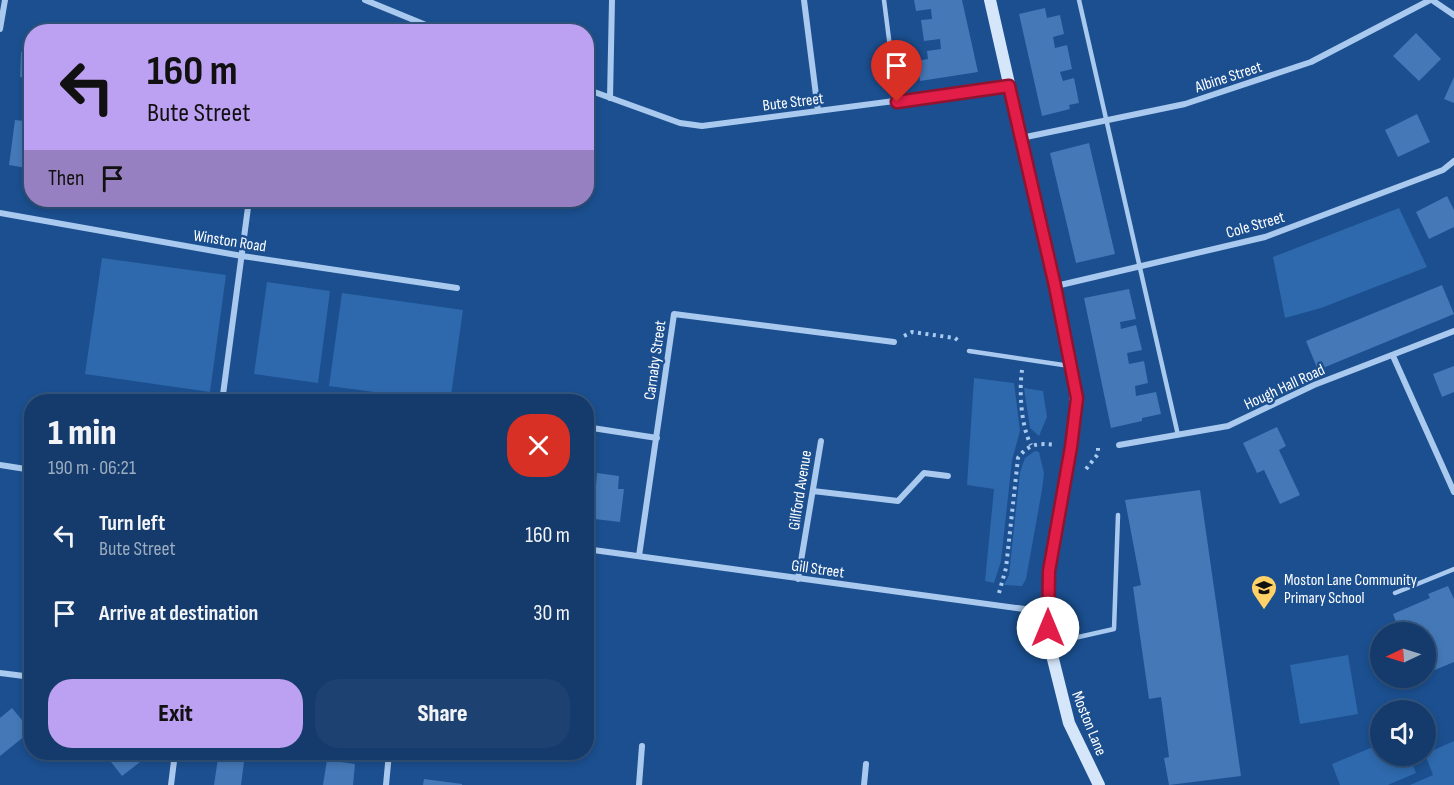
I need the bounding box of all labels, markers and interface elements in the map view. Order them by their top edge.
pin [871,40,922,102]
text: 160 m [147,46,238,97]
icon: left [48,48,126,126]
icon: arrive [880,49,913,82]
street label: Albine Street [1192,58,1264,97]
street label: Bute Street [762,89,825,116]
text: Bute Street [147,97,250,129]
icon: arrive [96,162,129,195]
text: Then [48,165,84,192]
street label: Cole Street [1224,208,1287,243]
street label: Winston Road [192,226,268,257]
street label: Carnaby Street [640,319,670,401]
street label: Hough Hall Road [1241,360,1328,414]
text: 1 min [48,412,116,455]
button: close [507,414,570,477]
street label: Gillford Avenue [785,449,816,531]
text: 190 m · 06:21 [48,456,136,480]
text: Turn left [99,510,165,537]
icon: left [48,519,81,552]
text: 160 m [525,522,570,549]
text: Bute Street [99,537,176,561]
street label: Gill Street [790,556,846,583]
place label: Moston Lane Community Primary School [1284,571,1417,608]
school or university icon: Moston Lane Community Primary School [1249,573,1279,611]
position arrow [1016,596,1080,660]
icon: arrive [48,597,81,630]
text: Arrive at destination [99,600,258,627]
text: 30 m [533,600,570,627]
north arrow [1370,622,1436,688]
map controls [1370,622,1436,766]
button: Exit [48,679,303,748]
button: Share [315,679,570,748]
street label: Moston Lane [1067,688,1110,759]
button: sound [1370,700,1436,766]

